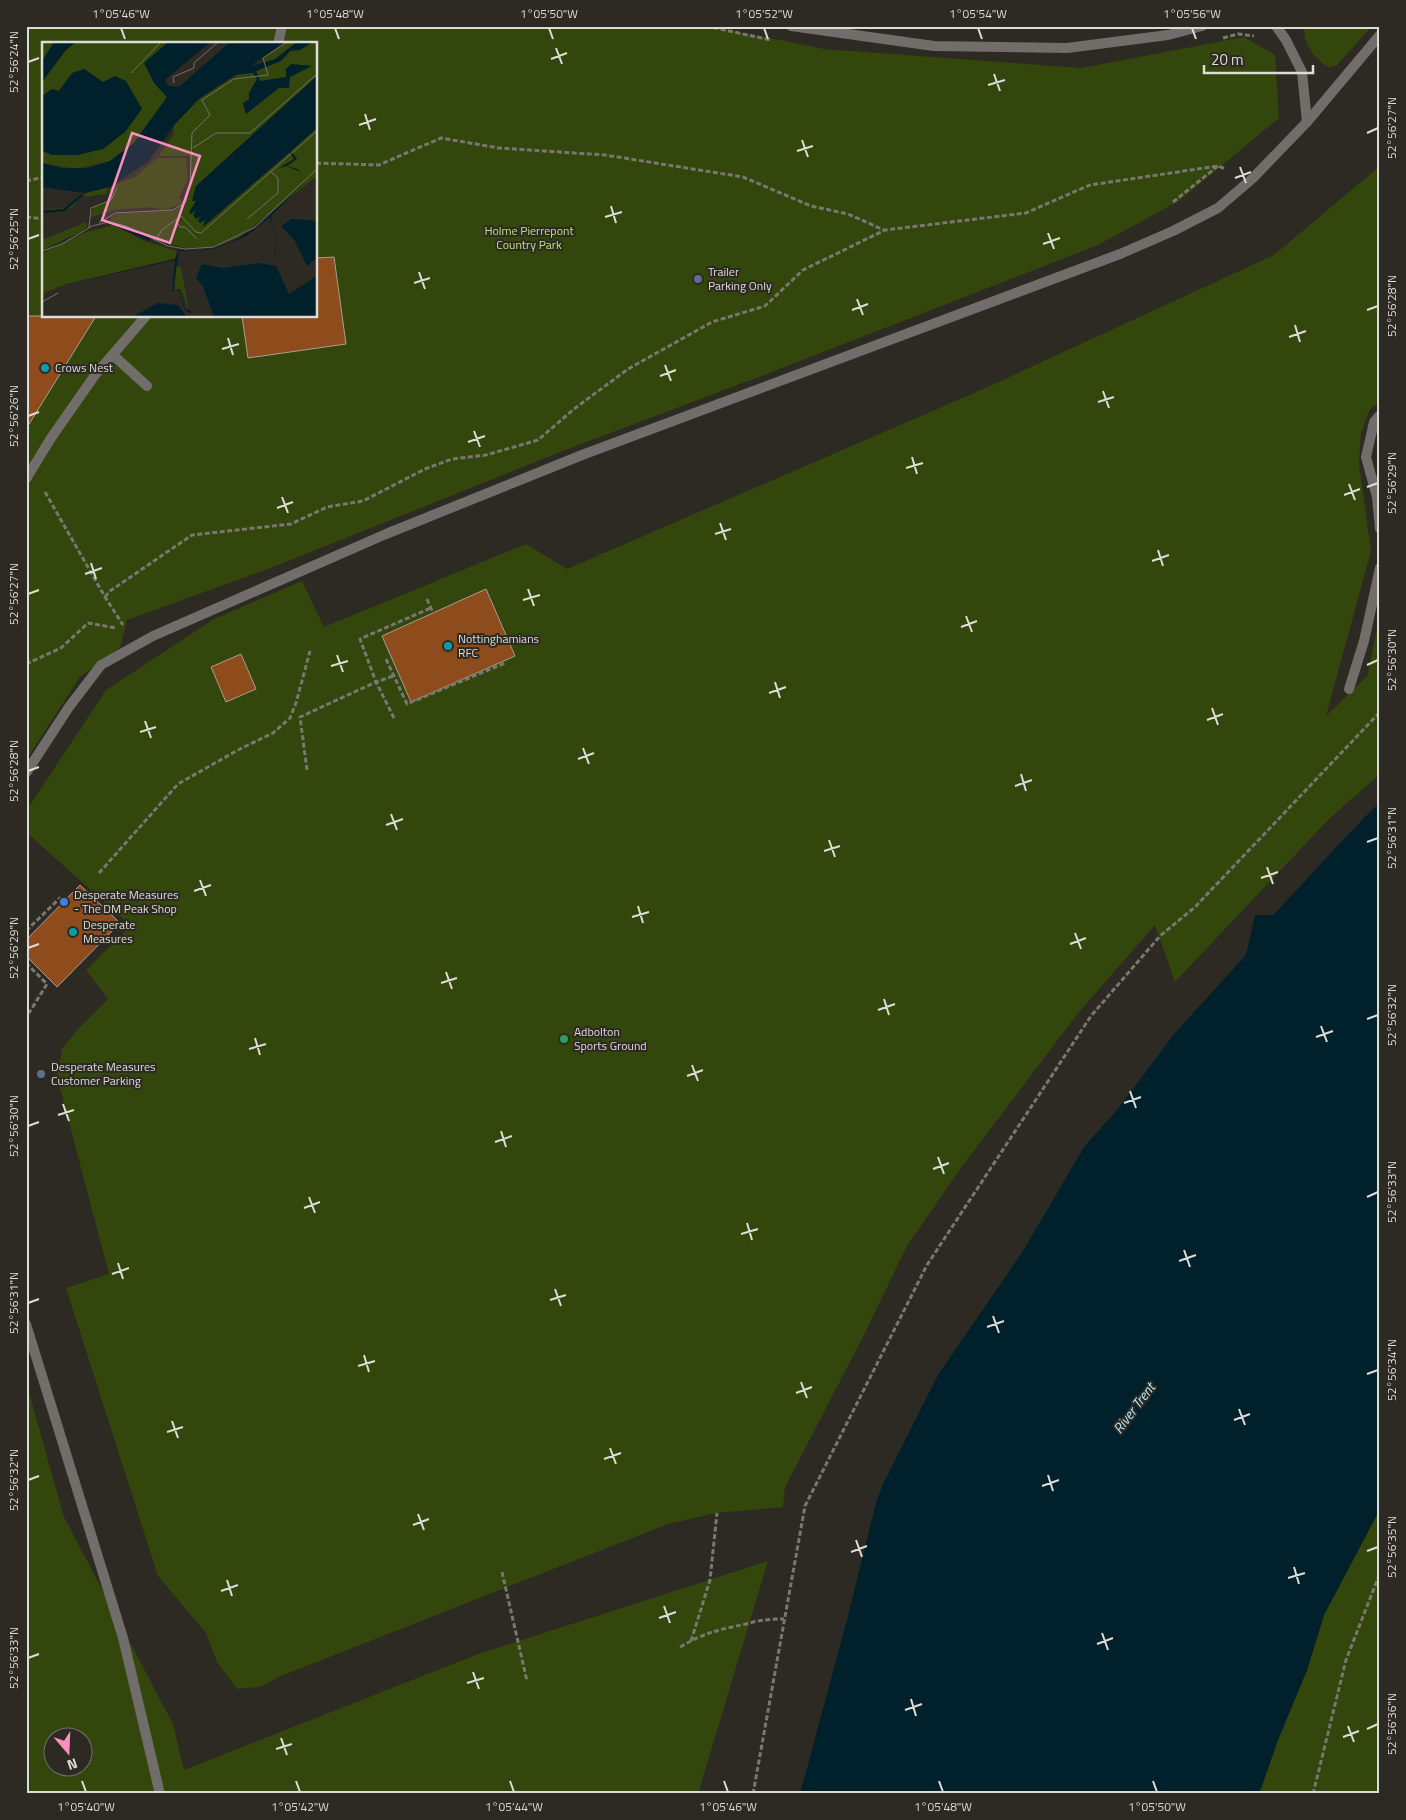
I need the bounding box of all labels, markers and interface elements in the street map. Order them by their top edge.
text: 1°05'46"W [92,4,150,23]
text: 1°05'48"W [306,4,364,23]
text: 1°05'50"W [520,4,578,23]
text: 1°05'52"W [735,4,793,23]
text: 1°05'54"W [949,4,1007,23]
text: 1°05'56"W [1163,4,1221,23]
text: 52°56'24"N [4,31,23,93]
inset map [42,42,318,318]
scale bar [1204,42,1312,74]
text: 20 m [1211,48,1244,71]
text: 52°56'27"N [1382,97,1401,159]
text: 52°56'25"N [4,208,23,270]
park label: Holme Pierrepont Country Park [484,221,574,254]
place label: Trailer Parking Only [708,262,772,295]
marker: Trailer Parking Only [692,273,704,285]
text: 52°56'28"N [1382,275,1401,337]
place label: Crows Nest [55,358,114,377]
marker: Crows Nest [39,362,51,374]
text: 52°56'26"N [4,385,23,447]
text: 52°56'29"N [1382,452,1401,514]
text: 52°56'27"N [4,563,23,625]
place label: Nottinghamians RFC [458,629,540,662]
text: 52°56'30"N [1382,629,1401,691]
marker: Nottinghamians RFC [442,640,454,652]
text: 52°56'28"N [4,740,23,802]
text: 52°56'31"N [1382,807,1401,869]
place label: Desperate Measures - The DM Peak Shop [74,885,179,918]
marker: Desperate Measures - The DM Peak Shop [58,896,70,908]
place label: Desperate Measures [83,915,135,948]
text: 52°56'29"N [4,917,23,979]
marker: Desperate Measures [67,926,79,938]
text: 52°56'32"N [1382,984,1401,1046]
place label: Adbolton Sports Ground [574,1022,647,1055]
marker: Adbolton Sports Ground [558,1033,570,1045]
place label: Desperate Measures Customer Parking [51,1057,156,1090]
marker: Desperate Measures Customer Parking [35,1068,47,1080]
text: 52°56'30"N [4,1095,23,1157]
text: 52°56'33"N [1382,1161,1401,1223]
text: 52°56'31"N [4,1272,23,1334]
text: 52°56'34"N [1382,1339,1401,1401]
water label: River Trent [1108,1377,1161,1437]
text: 52°56'32"N [4,1449,23,1511]
text: 52°56'35"N [1382,1516,1401,1578]
text: 52°56'33"N [4,1627,23,1689]
text: 52°56'36"N [1382,1693,1401,1755]
north arrow [42,1728,92,1778]
text: N [64,1753,80,1776]
text: 1°05'40"W [57,1797,115,1816]
text: 1°05'42"W [271,1797,329,1816]
text: 1°05'44"W [485,1797,543,1816]
text: 1°05'46"W [699,1797,757,1816]
text: 1°05'48"W [914,1797,972,1816]
text: 1°05'50"W [1128,1797,1186,1816]

